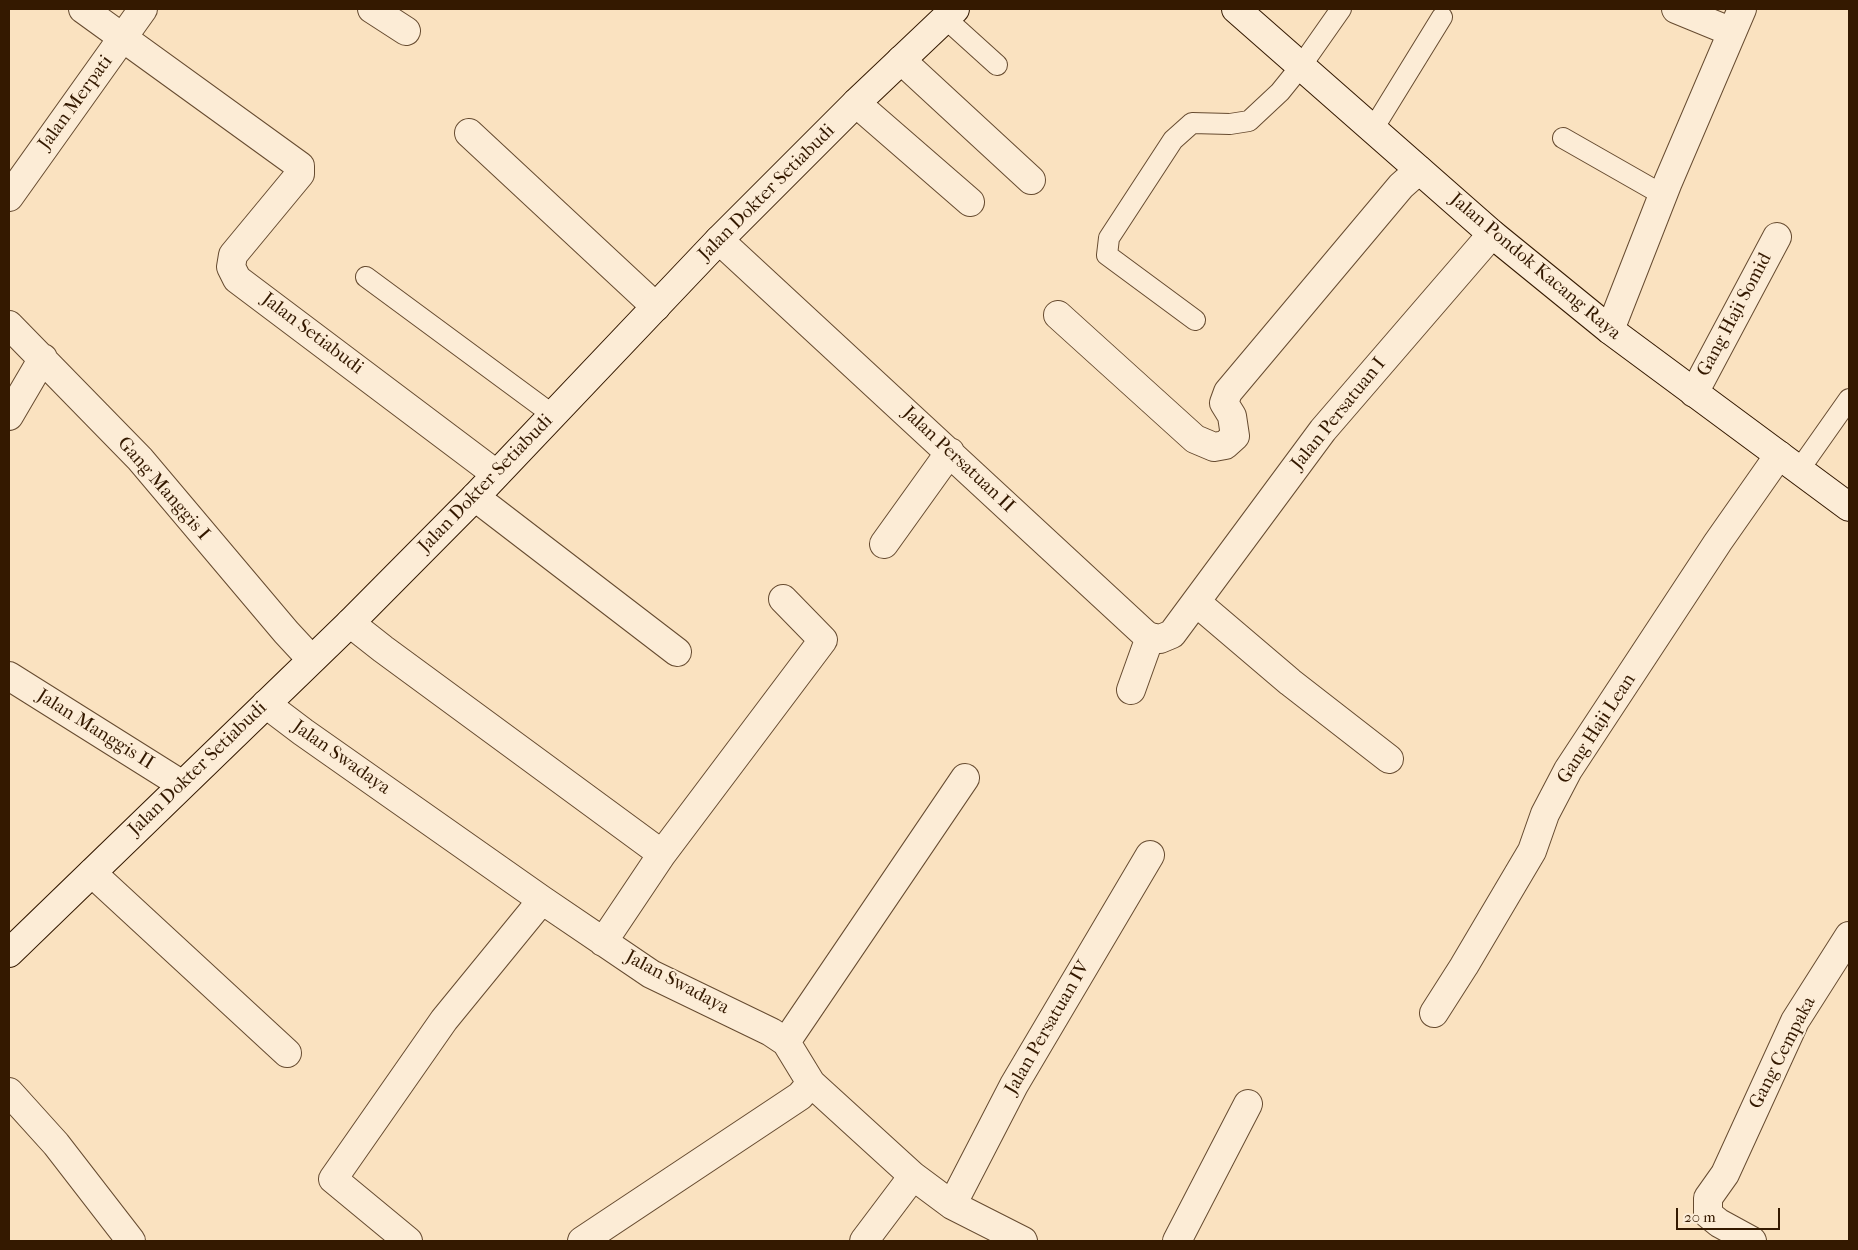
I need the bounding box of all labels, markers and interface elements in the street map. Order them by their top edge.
street label: Jalan Merpati [34,51,118,155]
street label: Jalan Dokter Setiabudi [694,120,840,266]
street label: Jalan Pondok Kacang Raya [1445,189,1625,345]
street label: Gang Haji Somid [1693,249,1777,381]
street label: Jalan Setiabudi [257,288,367,380]
street label: Jalan Persatuan I [1287,353,1391,475]
street label: Jalan Persatuan II [897,402,1019,518]
street label: Jalan Dokter Setiabudi [414,410,558,558]
street label: Gang Manggis I [112,433,214,545]
street label: Gang Haji Lean [1553,670,1641,788]
street label: Jalan Manggis II [32,685,158,775]
street label: Jalan Dokter Setiabudi [124,697,272,841]
street label: Jalan Swadaya [288,716,394,800]
street label: Jalan Swadaya [621,946,733,1020]
street label: Jalan Persatuan IV [1001,957,1095,1099]
street label: Gang Cempaka [1745,993,1821,1113]
scale bar [1678,1198,1782,1230]
text: 20 m [1684,1208,1716,1226]

